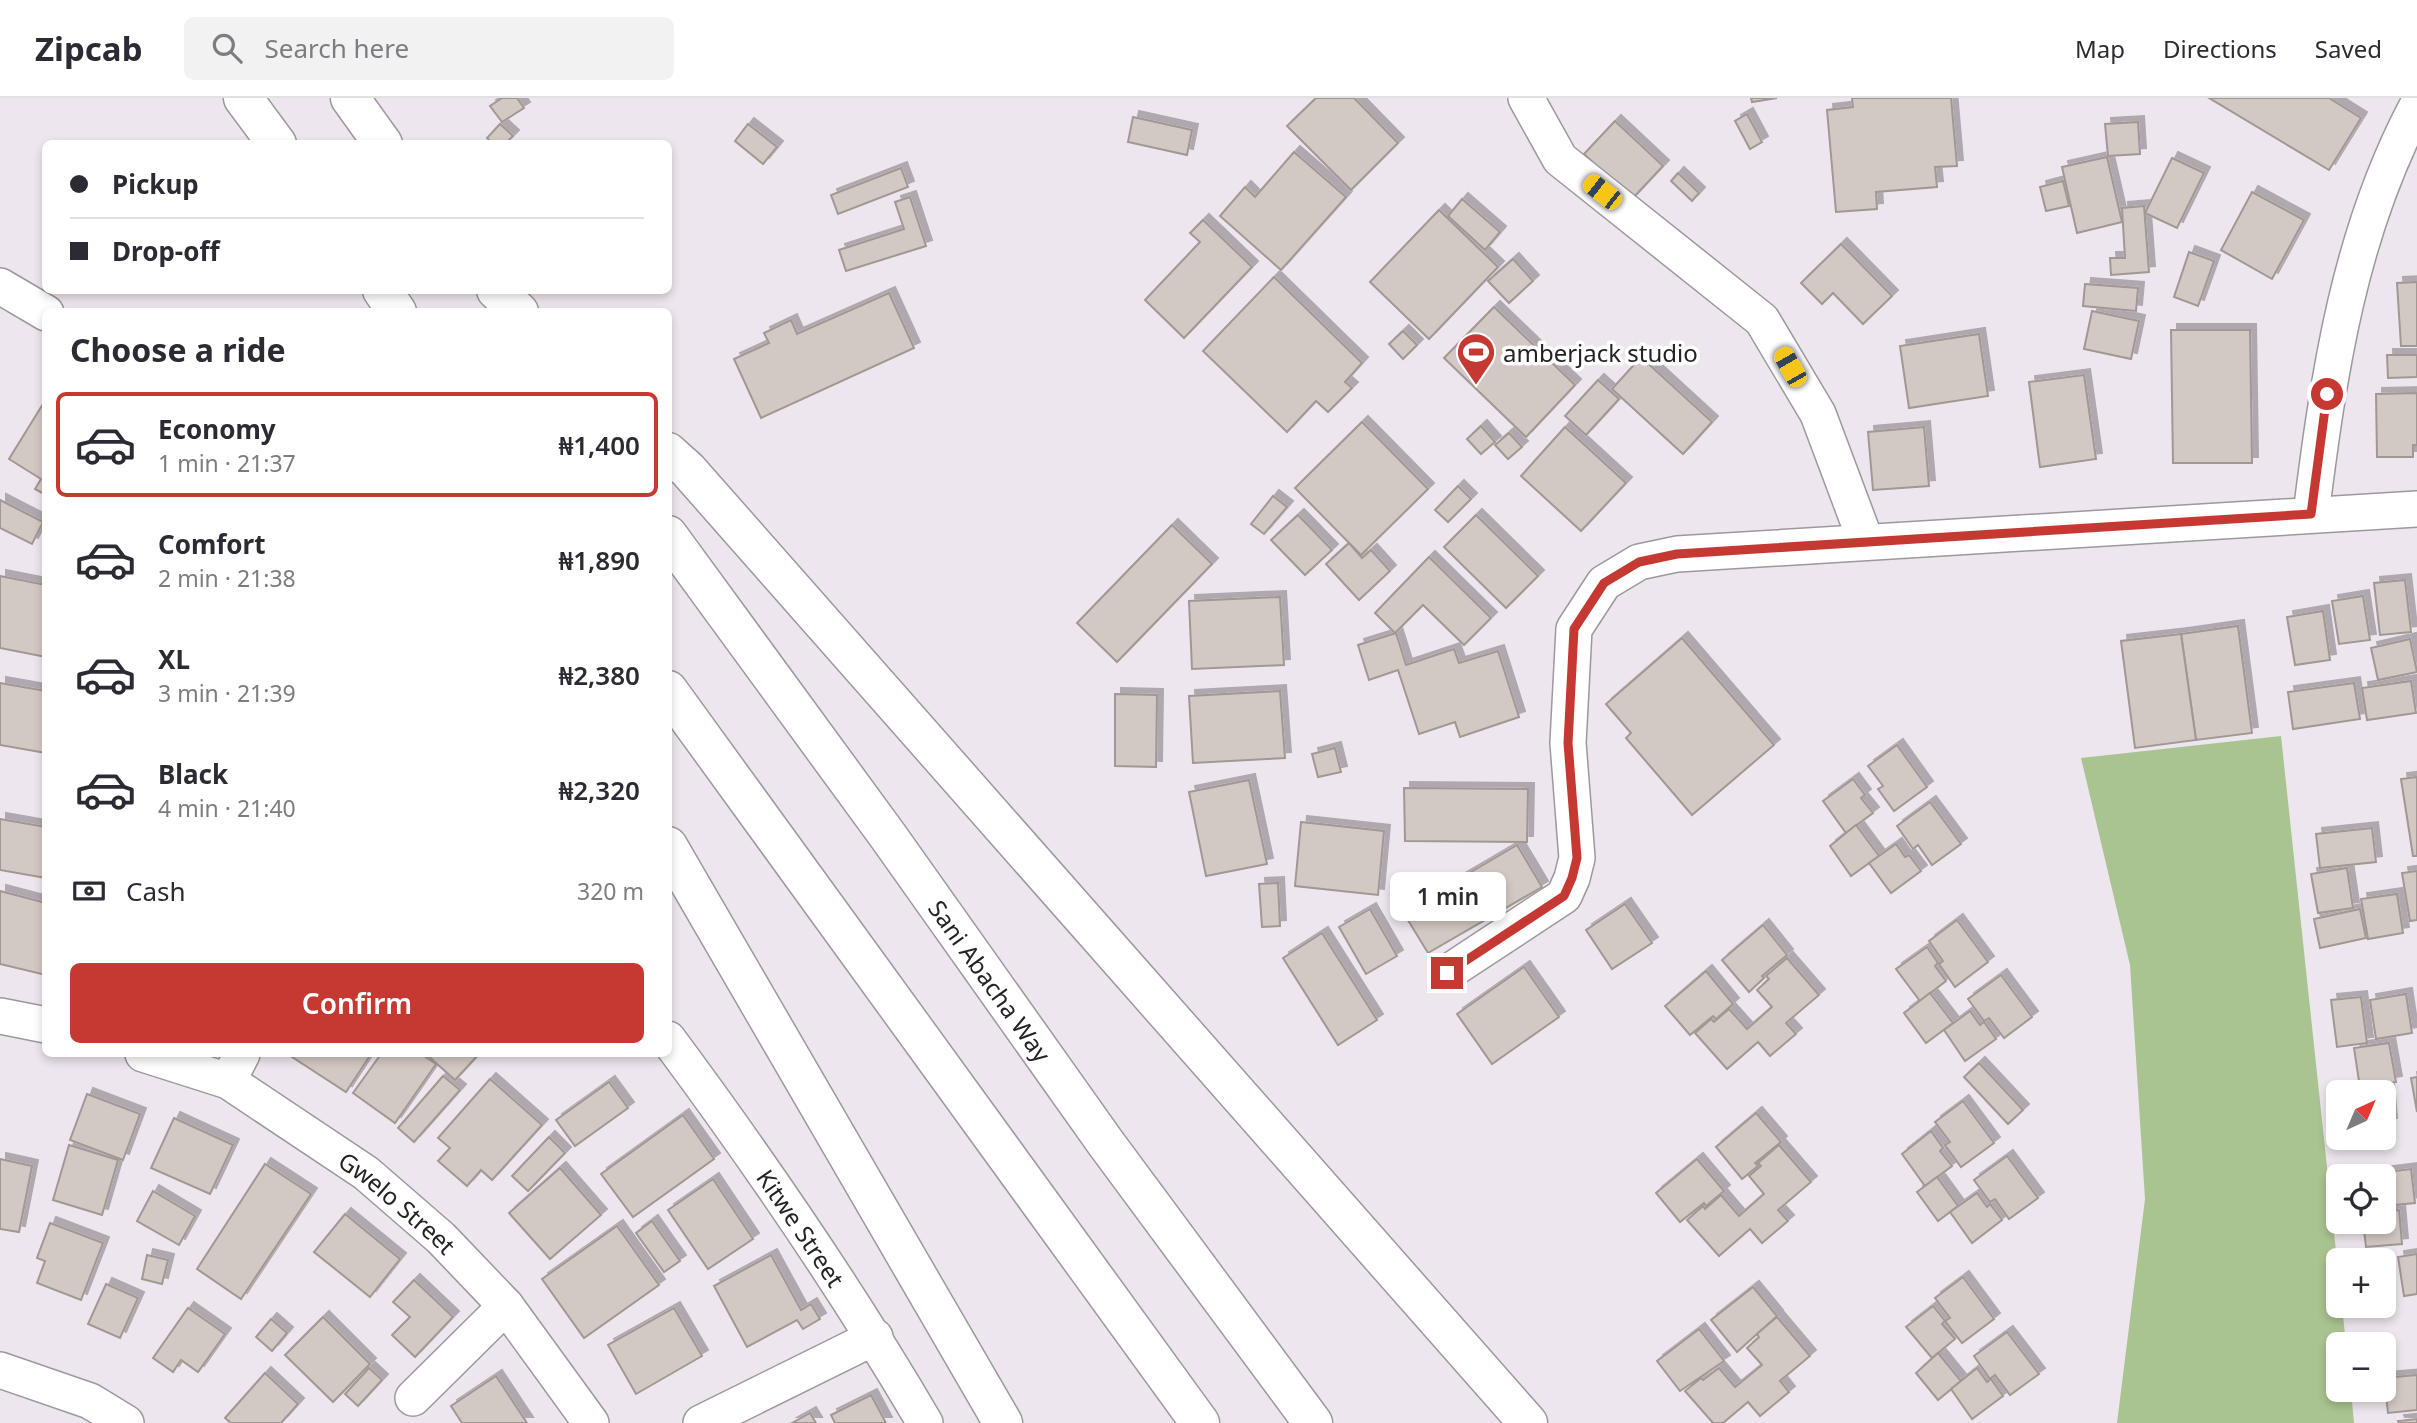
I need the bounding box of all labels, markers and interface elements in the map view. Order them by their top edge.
search box [184,17,674,80]
text: Zipcab [35,26,142,71]
icon: search [208,29,246,67]
text: Search here [264,30,409,66]
text: Map [2075,32,2125,65]
text: Directions [2163,32,2277,65]
text: Saved [2315,32,2382,65]
text: Pickup [112,166,199,202]
car [1579,171,1626,213]
text: Drop-off [112,233,219,269]
text: Choose a ride [70,328,286,371]
sports icon: amberjack studio [1455,331,1497,386]
place label: amberjack studio [1503,336,1698,369]
car [1771,344,1810,390]
route start [2311,378,2343,410]
text: Economy [158,411,276,447]
icon: car [74,413,137,476]
text: ₦1,400 [558,427,640,463]
text: 1 min · 21:37 [158,447,296,479]
text: Comfort [158,526,266,562]
icon: car [74,528,137,591]
text: ₦1,890 [558,542,640,578]
text: 2 min · 21:38 [158,562,296,594]
text: XL [158,641,190,677]
icon: car [74,643,137,706]
text: ₦2,380 [558,657,640,693]
text: 3 min · 21:39 [158,677,296,709]
text: Black [158,756,228,792]
icon: car [74,758,137,821]
text: ₦2,320 [558,772,640,808]
text: 4 min · 21:40 [158,792,296,824]
icon: cash [70,872,108,910]
callout: 1 min [1389,872,1505,920]
text: Cash [126,873,186,909]
text: 320 m [577,875,644,907]
text: 1 min [1417,880,1479,912]
street label: Sani Abacha Way [922,893,1060,1069]
route end [1431,957,1463,989]
button: Confirm [70,963,644,1043]
north arrow [2326,1080,2396,1150]
map controls [2326,1080,2396,1402]
street label: Gwelo Street [333,1143,464,1261]
street label: Kitwe Street [750,1162,853,1293]
button: locate [2326,1164,2396,1234]
button: + [2326,1248,2396,1318]
button: − [2326,1332,2396,1402]

